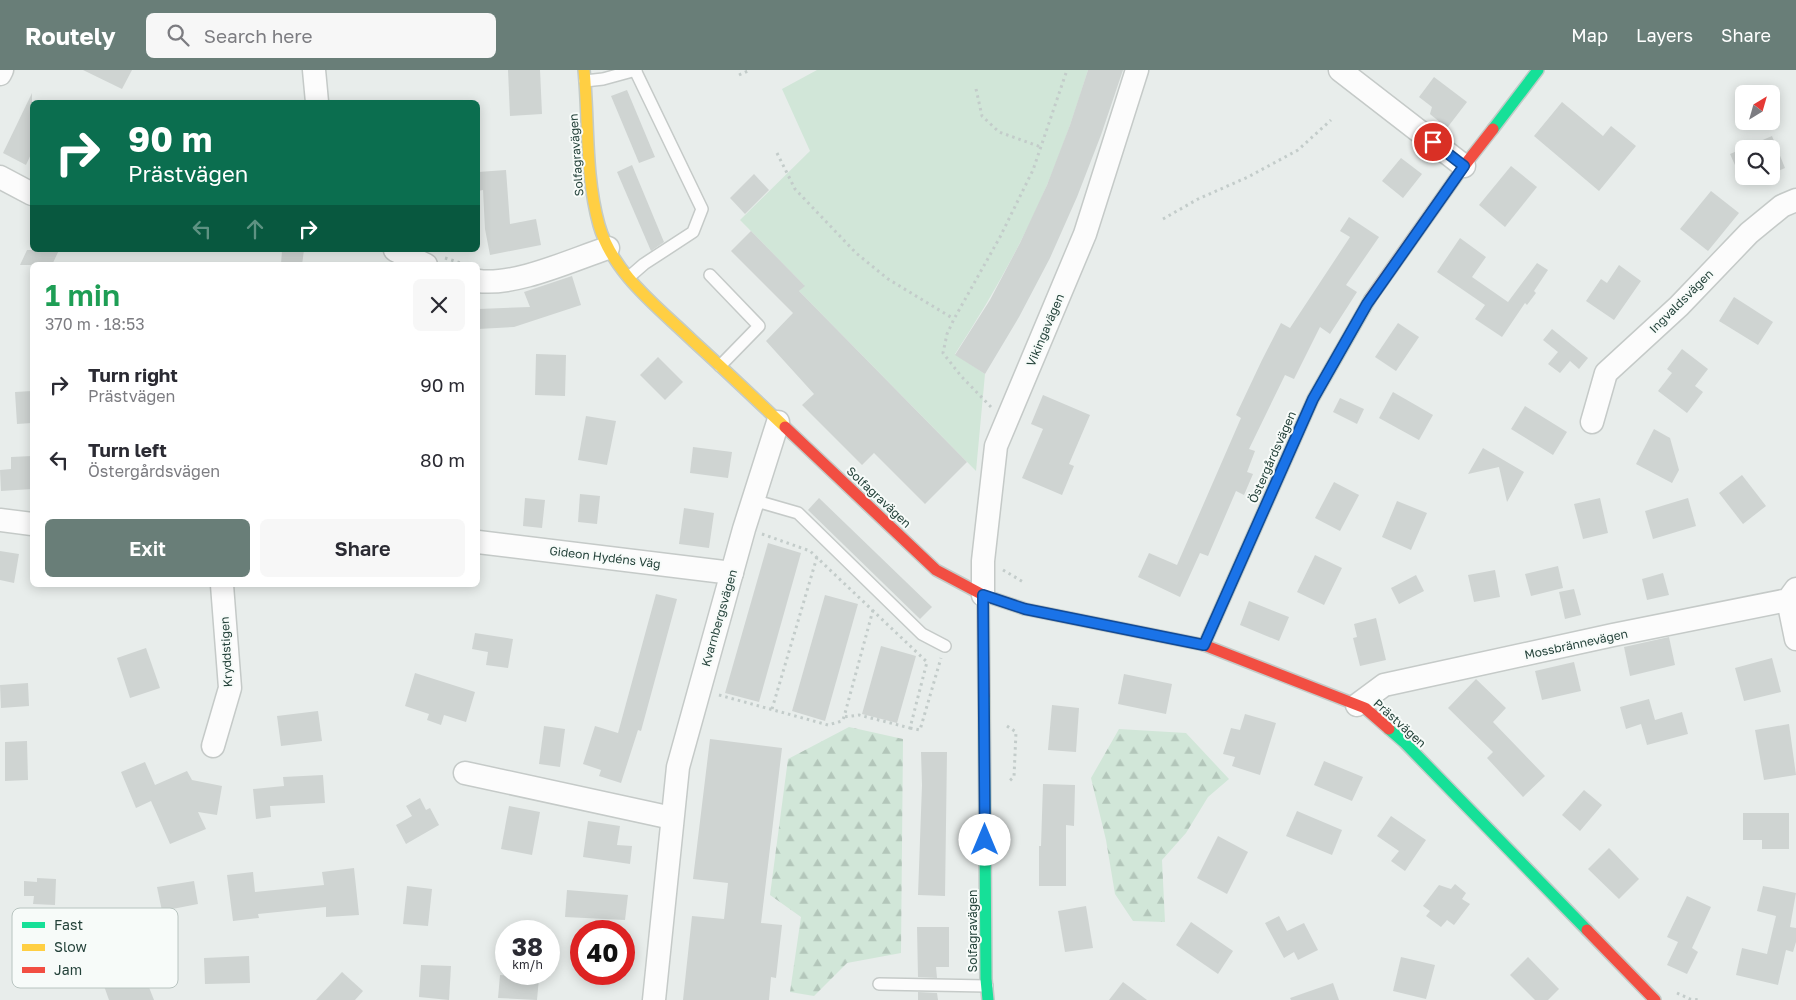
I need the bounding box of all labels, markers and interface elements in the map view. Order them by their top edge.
search box [146,13,496,58]
text: Routely [25,21,116,50]
icon: search [164,21,192,49]
text: Search here [204,24,313,47]
text: Map [1571,24,1608,46]
text: Layers [1636,24,1693,46]
text: Share [1721,24,1771,46]
north arrow [1735,85,1780,130]
map controls [1735,85,1780,185]
street label: Solfagravägen [566,113,586,197]
text: 90 m [128,118,212,160]
icon: right [45,120,110,185]
pin [1412,121,1454,163]
icon: arrive [1419,128,1447,156]
button: search [1735,140,1780,185]
text: Prästvägen [128,160,248,187]
icon: left [188,215,216,243]
icon: ahead [241,215,269,243]
icon: right [294,215,322,243]
street label: Ingvaldsvägen [1646,266,1716,336]
text: 1 min [45,277,120,313]
button: close [413,279,465,331]
street label: Vikingavägen [1023,291,1067,369]
text: 370 m · 18:53 [45,314,145,334]
text: Turn right [88,363,178,386]
icon: right [45,371,73,399]
text: 90 m [420,373,465,396]
text: Prästvägen [88,386,175,406]
street label: Östergårdsvägen [1245,409,1299,505]
text: Turn left [88,438,167,461]
icon: left [45,446,73,474]
text: 80 m [420,448,465,471]
text: Östergårdsvägen [88,461,220,481]
street label: Solfagravägen [844,463,914,531]
button: Exit [45,519,250,577]
button: Share [260,519,465,577]
street label: Gideon Hydéns Väg [549,543,661,571]
street label: Kvarnbergsvägen [698,568,740,668]
street label: Kryddstigen [217,616,235,688]
street label: Mossbrännevägen [1523,626,1629,662]
street label: Prästvägen [1371,695,1429,751]
position arrow [958,813,1010,865]
street label: Solfagravägen [965,890,980,972]
legend [12,908,178,988]
text: Fast [54,916,83,933]
speed limit sign: 40 [570,920,635,985]
text: 38 [512,931,543,962]
text: Slow [54,938,87,955]
text: km/h [512,957,543,972]
text: Jam [54,961,82,978]

